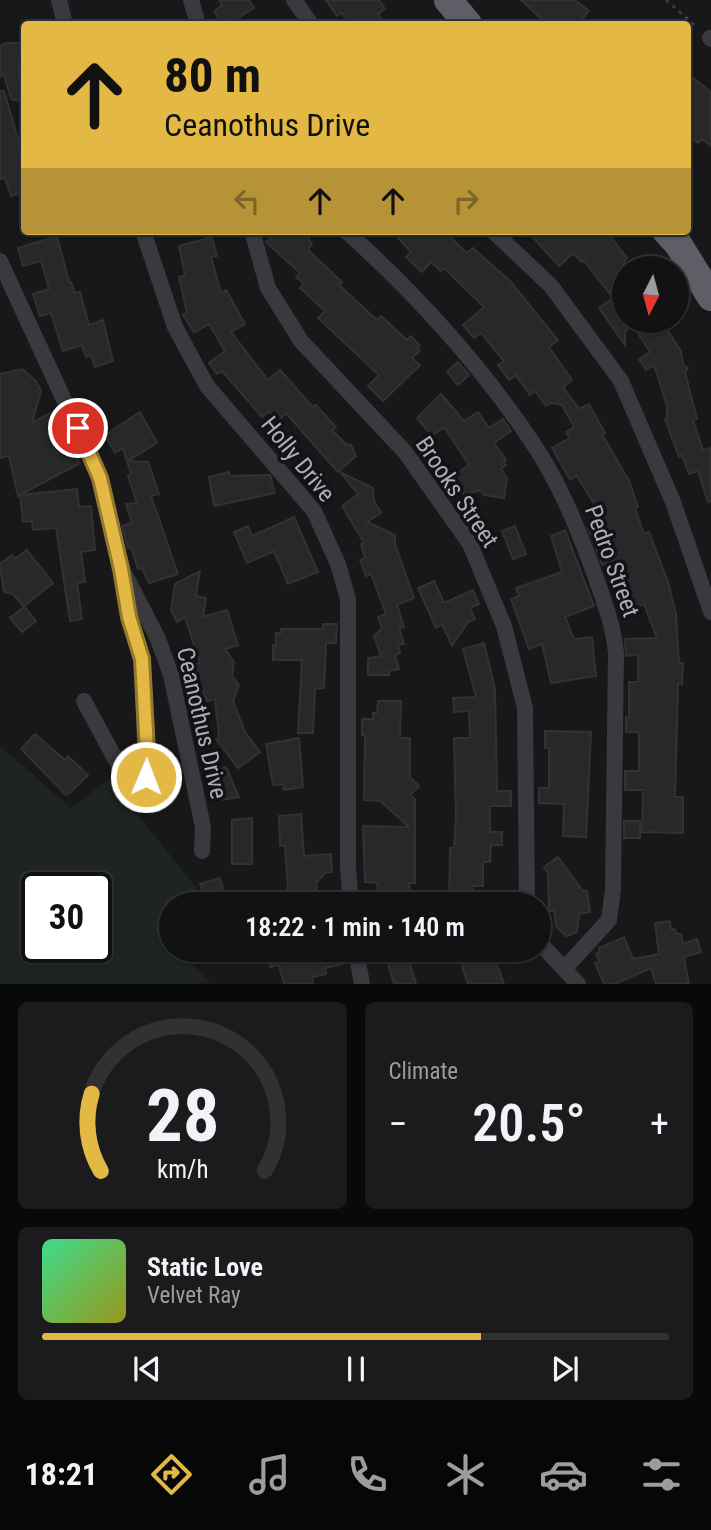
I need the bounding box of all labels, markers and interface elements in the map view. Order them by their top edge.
text: 80 m [164,47,261,104]
icon: ahead [49,49,140,140]
text: Ceanothus Drive [164,106,370,144]
icon: left [228,182,266,220]
icon: ahead [301,182,339,220]
icon: ahead [374,182,412,220]
icon: right [447,182,485,220]
north arrow [612,256,690,332]
map controls [612,256,689,333]
pin [48,398,108,458]
icon: arrive [59,409,97,447]
street label: Holly Drive [255,411,341,507]
street label: Brooks Street [410,431,504,553]
street label: Pedro Street [579,501,645,621]
street label: Ceanothus Drive [171,645,233,801]
position arrow [109,740,183,814]
speed limit sign: 30 [21,872,112,963]
text: 18:22 · 1 min · 140 m [245,912,465,942]
text: Climate [389,1058,458,1085]
text: 28 [145,1074,219,1160]
text: 20.5° [472,1093,585,1154]
text: − [389,1102,408,1146]
text: + [650,1102,669,1146]
text: km/h [157,1155,208,1184]
text: Static Love [147,1252,263,1282]
text: Velvet Ray [147,1282,241,1309]
icon: previous [128,1350,166,1388]
icon: pause [337,1350,375,1388]
icon: next [546,1350,584,1388]
icon: directions [147,1450,196,1499]
icon: music [245,1450,294,1499]
icon: phone [343,1450,392,1499]
icon: climate [441,1450,490,1499]
icon: car [539,1450,588,1499]
icon: filters [637,1450,686,1499]
text: 18:21 [25,1455,98,1493]

